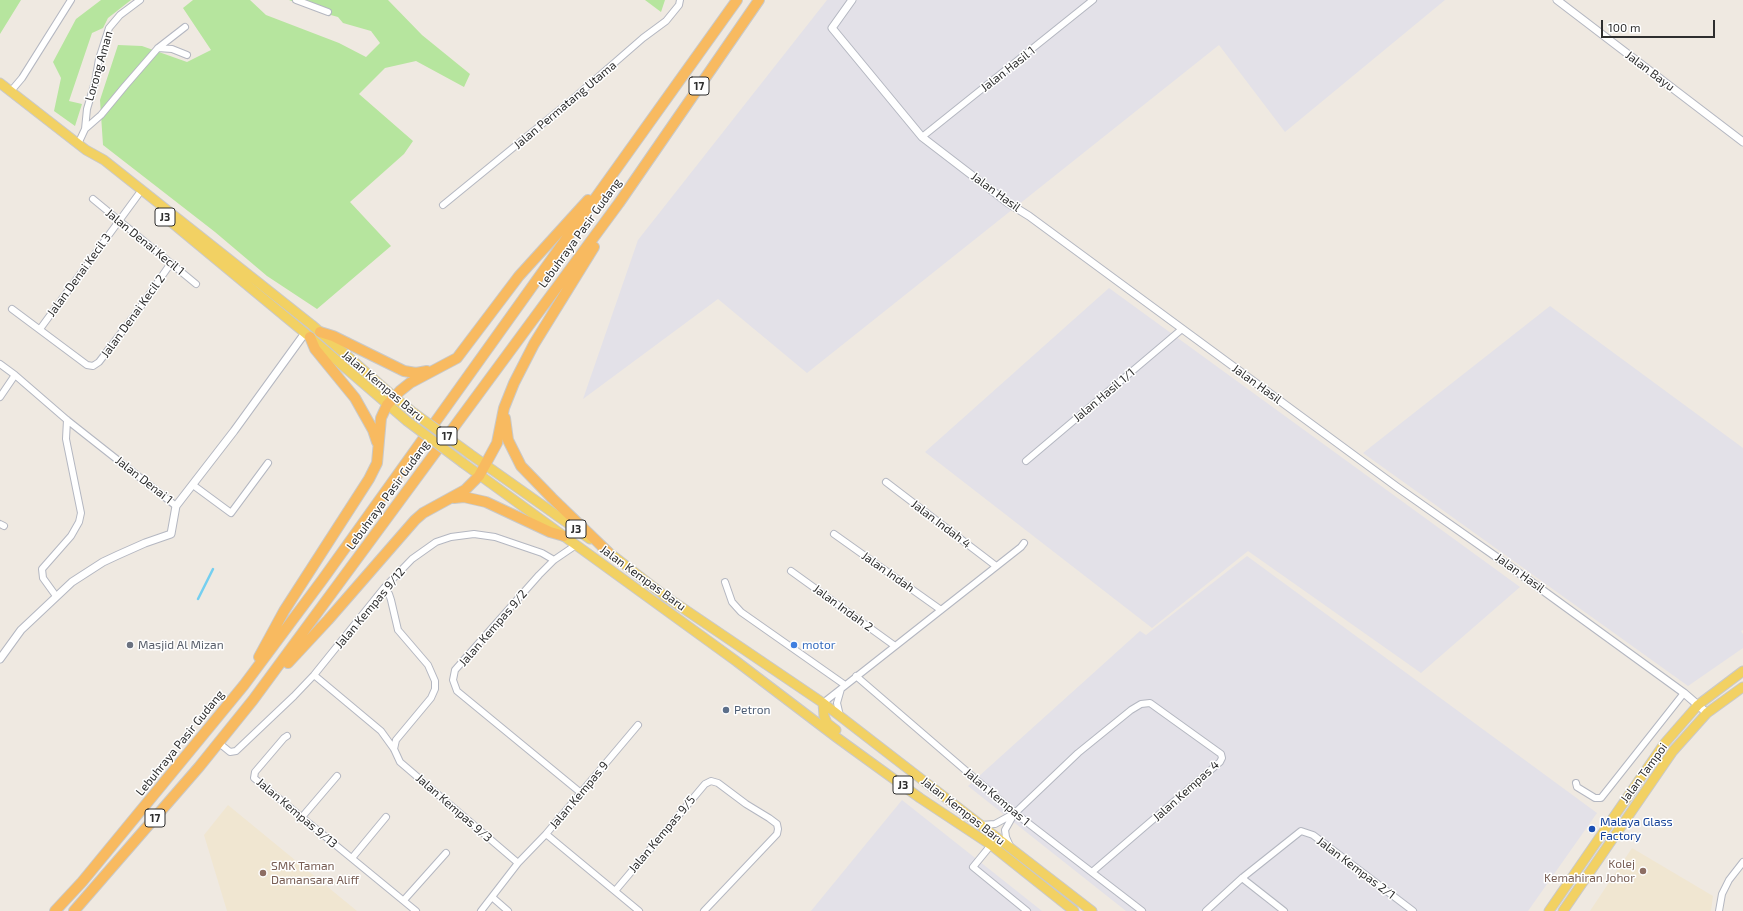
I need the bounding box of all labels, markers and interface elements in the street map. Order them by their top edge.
scale bar [1603,12,1717,38]
text: 100 m [1608,20,1640,34]
street label: Lorong Aman [82,29,116,103]
street label: Jalan Hasil 1 [978,43,1038,95]
street label: Jalan Bayu [1623,48,1677,94]
street label: Jalan Permatang Utama [511,58,619,152]
road number: 17 [689,77,709,95]
street label: Jalan Hasil [968,169,1024,215]
street label: Lebuhraya Pasir Gudang [535,175,625,291]
street label: Jalan Denai Kecil 1 [103,206,187,278]
road number: J3 [155,208,175,226]
street label: Jalan Denai Kecil 3 [44,231,114,319]
street label: Jalan Denai Kecil 2 [98,272,168,360]
street label: Jalan Kempas Baru [339,348,427,424]
street label: Jalan Hasil [1229,361,1285,407]
street label: Jalan Hasil 1/1 [1070,365,1138,425]
road number: 17 [437,427,457,445]
street label: Lebuhraya Pasir Gudang [343,437,433,553]
street label: Jalan Denai 1 [112,453,176,507]
street label: Jalan Indah 4 [908,497,974,551]
road number: J3 [566,520,586,538]
street label: Jalan Kempas Baru [597,542,689,614]
street label: Jalan Indah [859,549,917,595]
street label: Jalan Hasil [1492,550,1548,596]
street label: Jalan Kempas 9/12 [332,565,408,651]
street label: Jalan Indah 2 [810,581,876,635]
street label: Jalan Kempas 9/2 [456,587,530,669]
place label: Masjid Al Mizan [138,638,224,652]
place label: motor [802,638,836,652]
marker: Masjid Al Mizan [125,640,135,650]
marker: motor [789,640,799,650]
street label: Lebuhraya Pasir Gudang [133,687,227,799]
place label: Petron [734,703,770,717]
marker: Petron [721,705,731,715]
street label: Jalan Tampoi [1618,740,1670,806]
street label: Jalan Kempas 9 [547,758,611,832]
street label: Jalan Kempas 4 [1150,758,1222,824]
street label: Jalan Kempas 1 [961,765,1033,829]
street label: Jalan Kempas 9/3 [413,771,495,845]
street label: Jalan Kempas Baru [918,774,1008,848]
street label: Jalan Kempas 9/13 [254,775,340,851]
road number: J3 [893,776,913,794]
street label: Jalan Kempas 9/5 [626,793,698,875]
road number: 17 [145,809,165,827]
place label: Malaya Glass Factory [1600,815,1673,843]
marker: Malaya Glass Factory [1587,824,1597,834]
street label: Jalan Kempas 2/1 [1314,834,1398,902]
place label: Kolej Kemahiran Johor [1544,857,1635,885]
place label: SMK Taman Damansara Aliff [271,859,359,887]
marker: Kolej Kemahiran Johor [1638,866,1648,876]
marker: SMK Taman Damansara Aliff [258,868,268,878]

